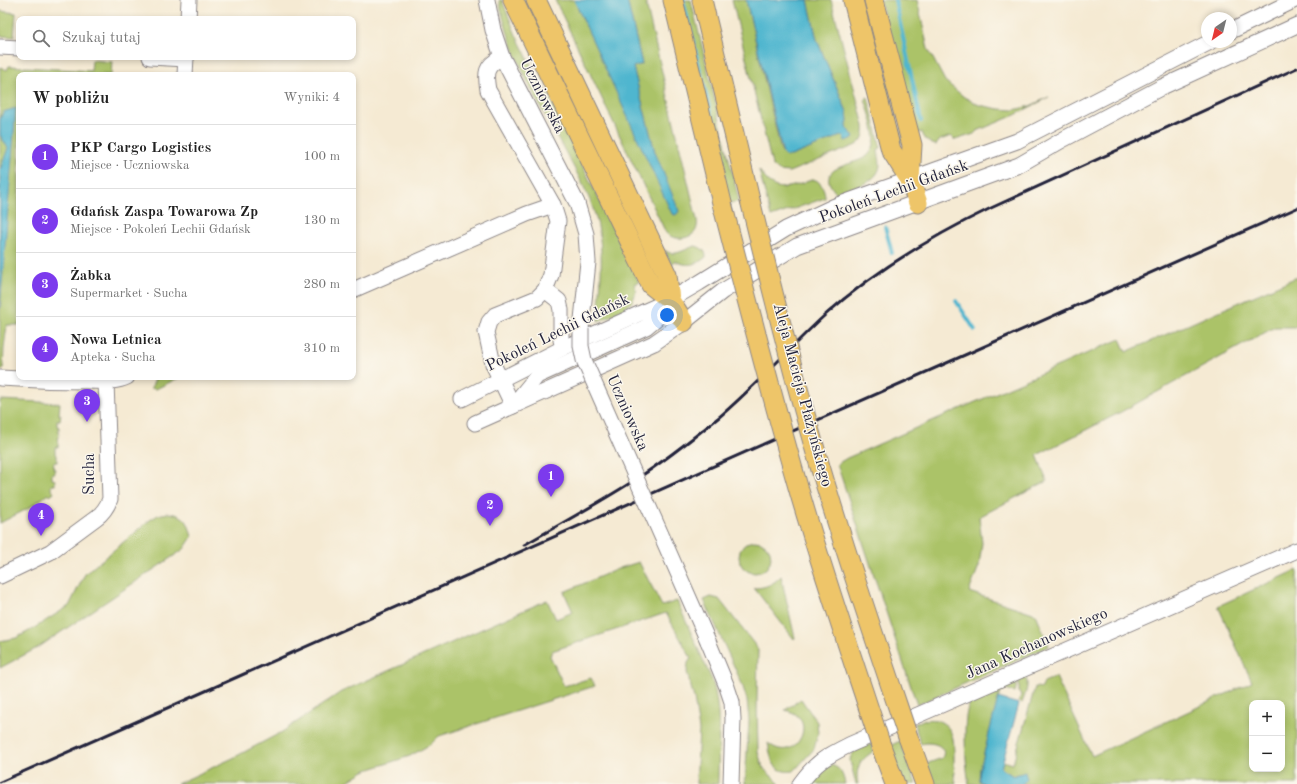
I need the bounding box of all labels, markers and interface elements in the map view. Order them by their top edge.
north arrow [1201,12,1237,48]
search box [16,16,356,60]
icon: search [30,27,52,49]
text: Szukaj tutaj [62,31,141,46]
street label: Uczniowska [516,56,568,136]
text: W pobliżu [32,90,109,107]
text: Wyniki: 4 [284,91,340,104]
text: PKP Cargo Logistics [70,141,211,156]
text: 1 [41,150,49,163]
text: 100 m [303,150,340,163]
street label: Pokoleń Lechii Gdańsk [817,158,971,226]
text: Miejsce · Uczniowska [70,159,189,172]
text: Gdańsk Zaspa Towarowa Zp [70,205,258,220]
text: 2 [41,214,49,227]
text: 130 m [303,214,340,227]
text: Miejsce · Pokoleń Lechii Gdańsk [70,223,251,236]
text: Żabka [70,269,111,284]
text: 3 [41,278,49,291]
text: 280 m [303,278,340,291]
text: Supermarket · Sucha [70,287,188,300]
street label: Pokoleń Lechii Gdańsk [484,291,632,375]
street label: Aleja Macieja Płażyńskiego [770,301,834,489]
your location [657,305,677,325]
text: Nowa Letnica [70,333,162,348]
text: 4 [41,342,49,355]
text: 310 m [303,342,340,355]
text: Apteka · Sucha [70,351,155,364]
street label: Uczniowska [603,372,651,454]
pin: 3 [74,389,100,422]
street label: Sucha [82,453,98,495]
pin: 1 [538,464,564,497]
pin: 2 [477,493,503,526]
pin: 4 [28,503,54,536]
street label: Jana Kochanowskiego [964,605,1110,683]
map controls [1249,700,1285,772]
button: + [1249,700,1285,736]
button: − [1249,736,1285,772]

